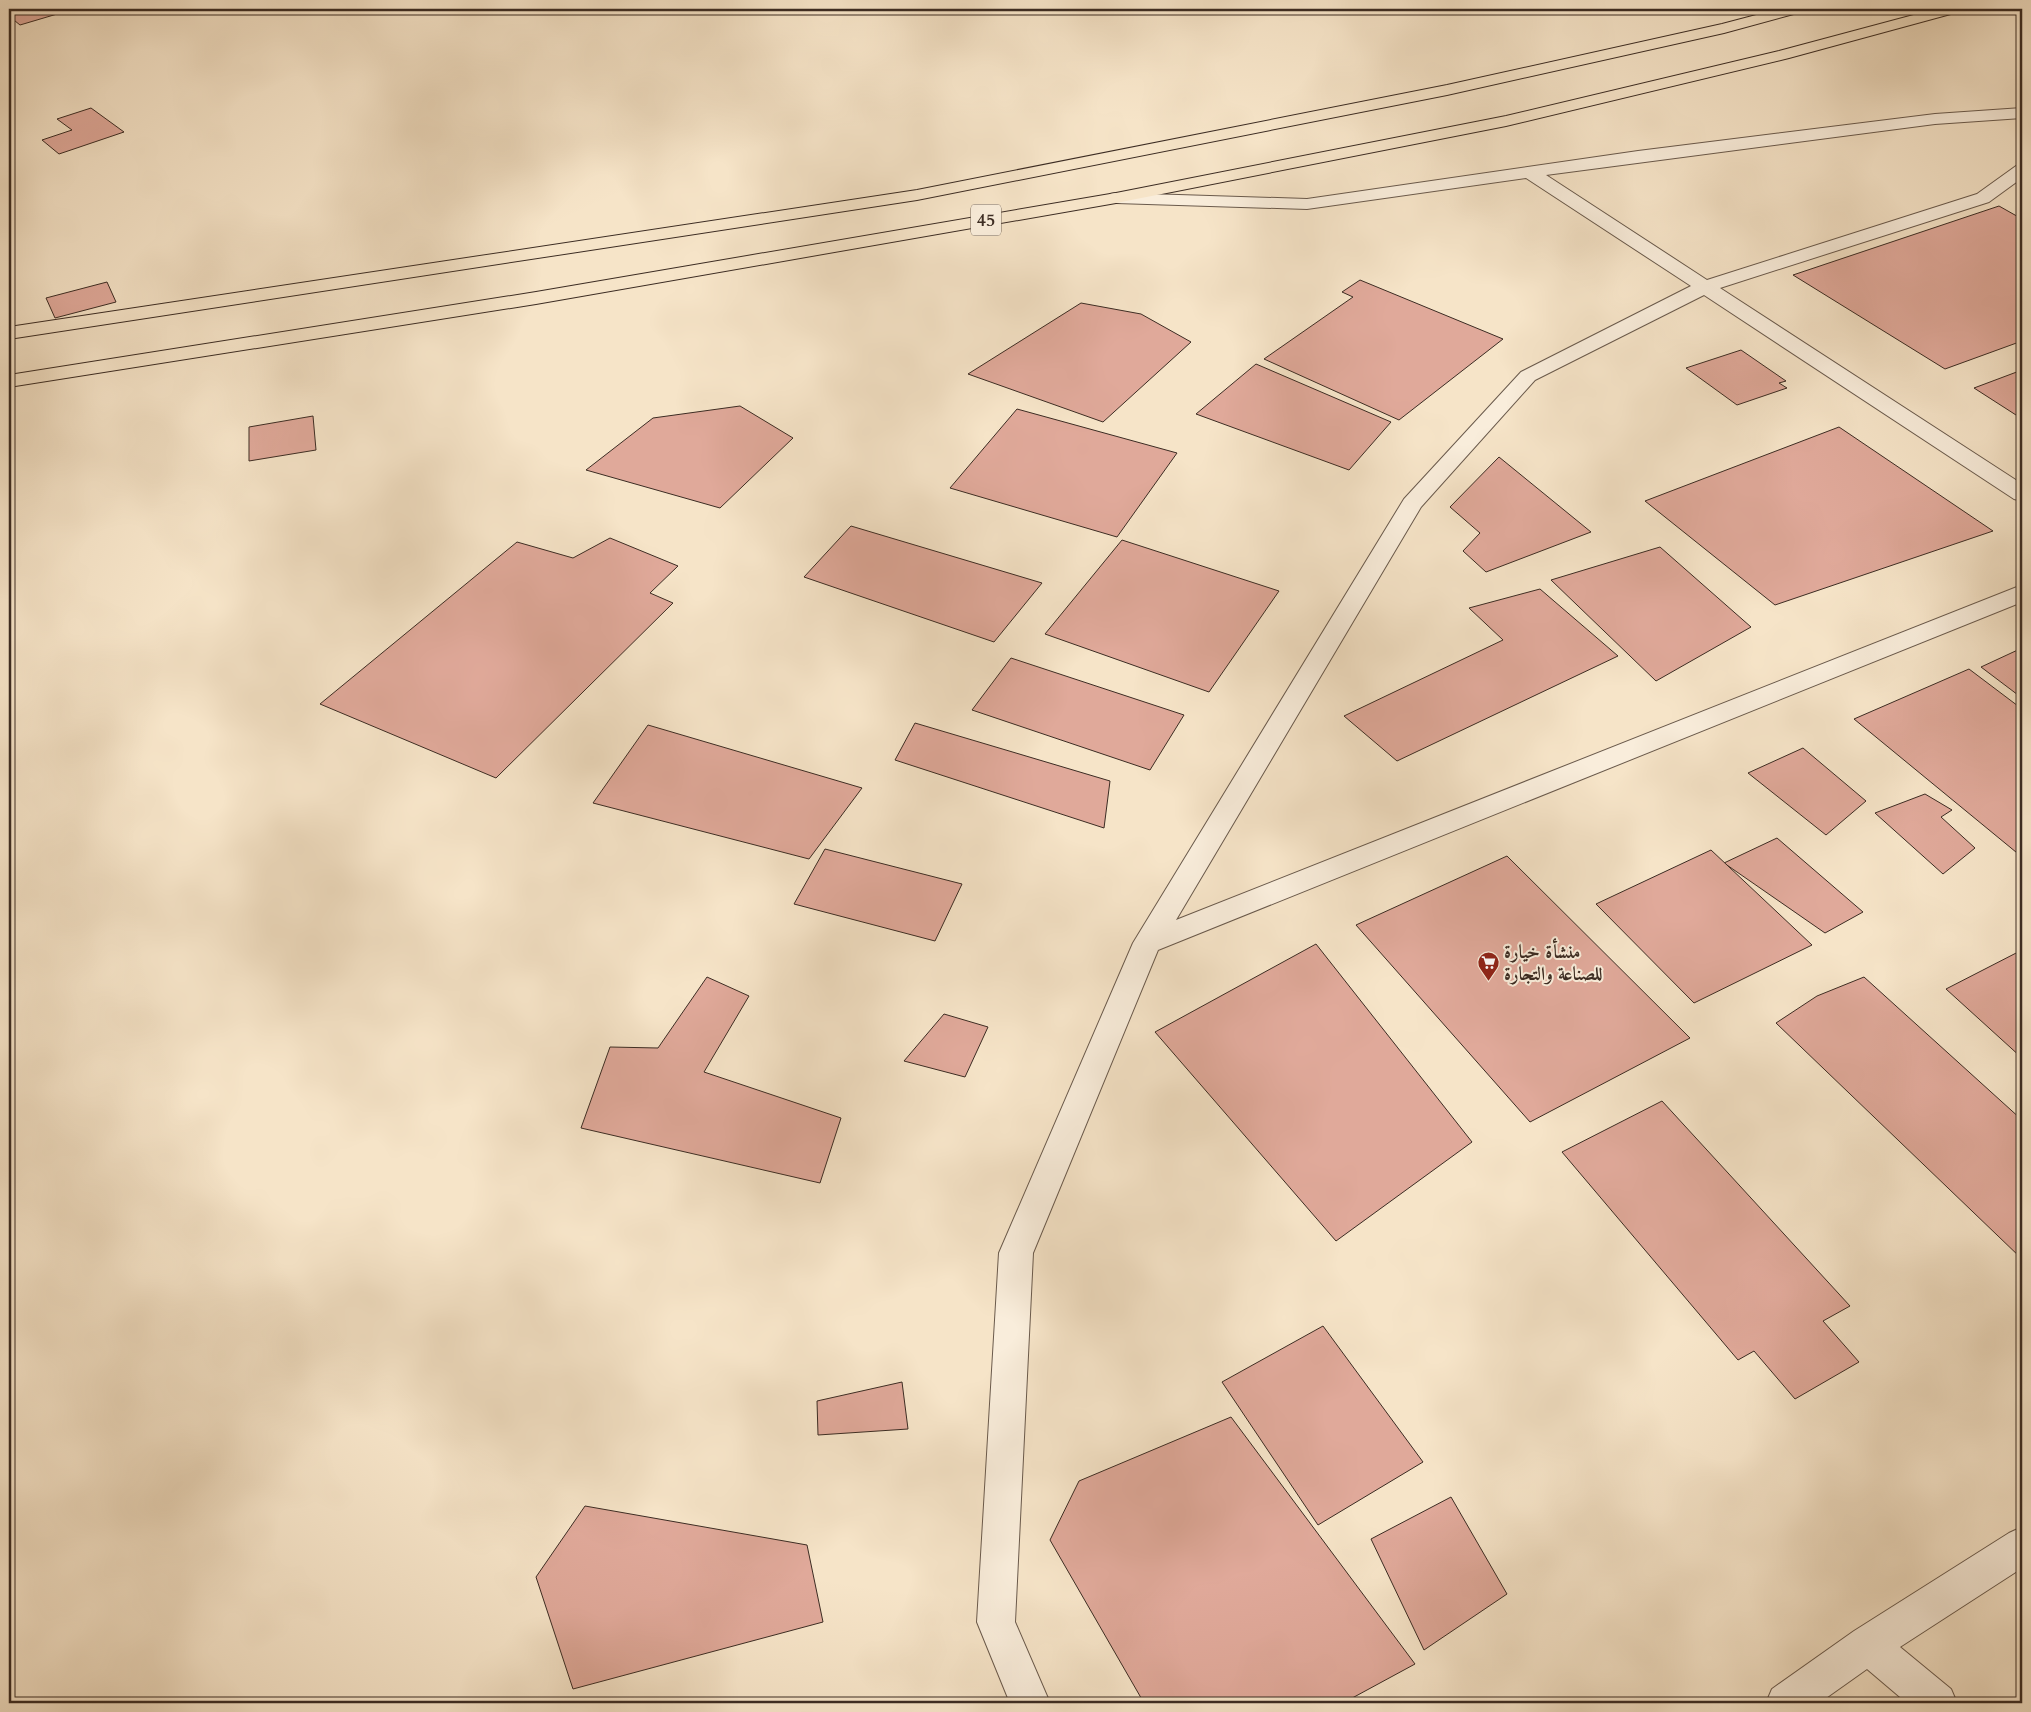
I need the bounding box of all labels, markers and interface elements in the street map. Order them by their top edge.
road number: 45 [971,204,1001,236]
place label: منشأة خيارة للصناعة والتجارة [1504,938,1602,987]
supermarket icon: منشأة خيارة للصناعة والتجارة [1476,951,1500,982]

